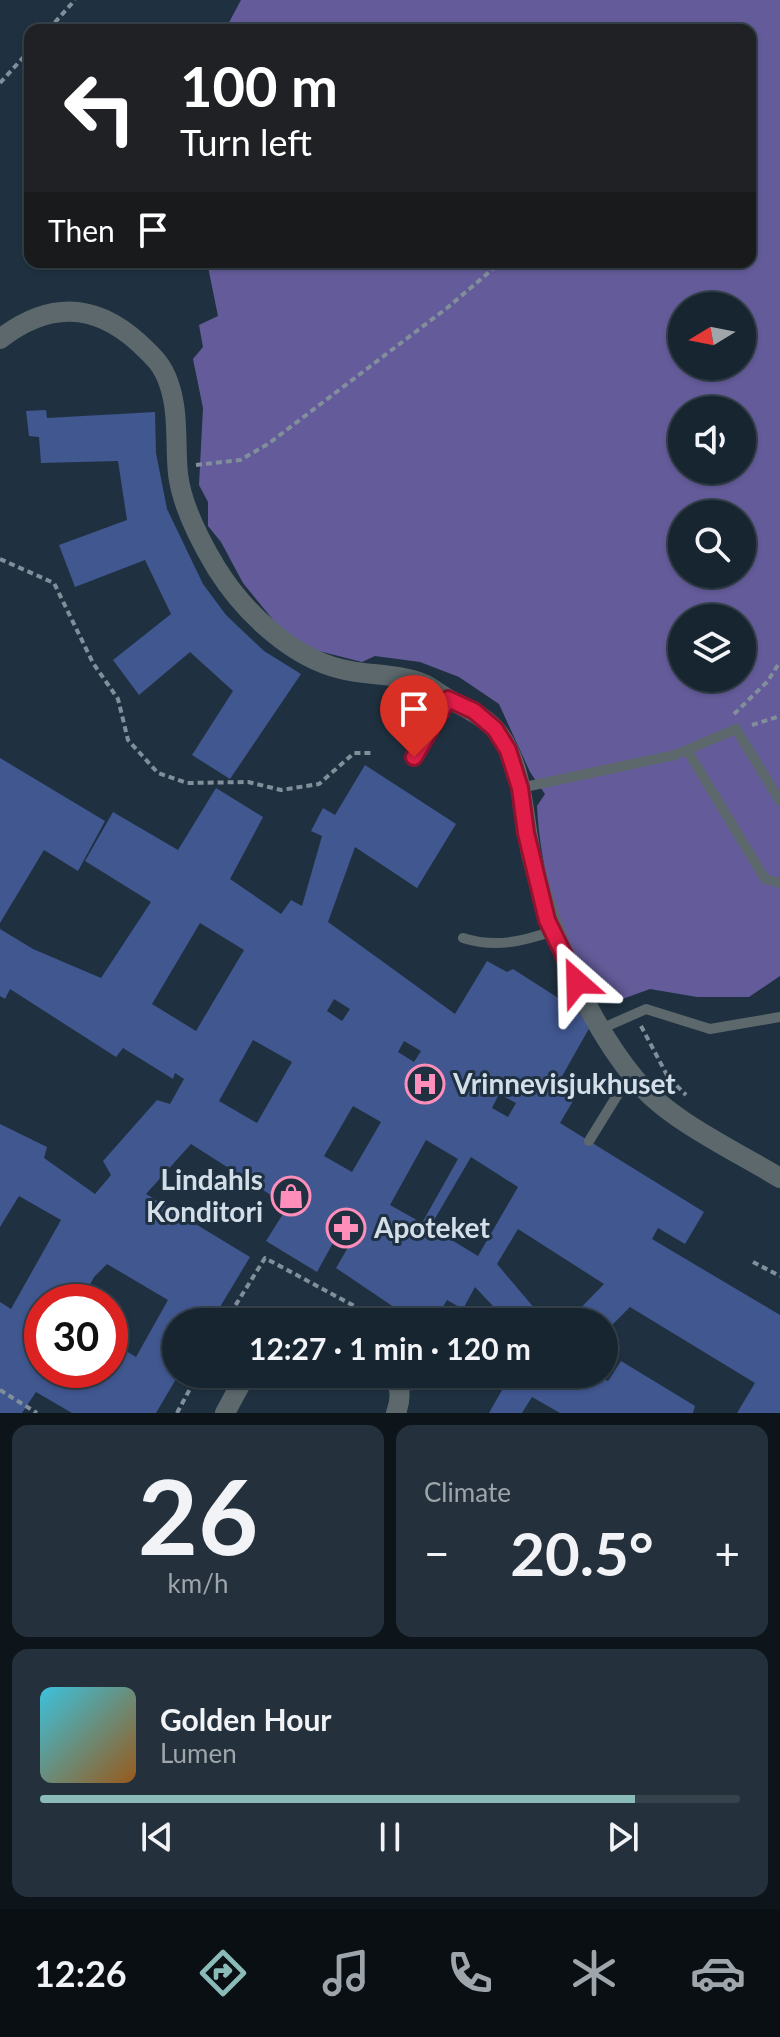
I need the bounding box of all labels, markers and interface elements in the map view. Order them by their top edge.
text: 100 m [180,52,338,119]
icon: left [48,56,152,160]
text: Turn left [180,120,312,164]
icon: arrive [131,208,175,252]
text: Then [48,212,115,248]
north arrow [668,292,756,380]
map controls [668,292,756,692]
button: sound [668,396,756,484]
button: search [668,500,756,588]
button: layers [668,604,756,692]
pin [380,675,448,757]
icon: arrive [392,687,436,731]
position arrow [535,940,619,1024]
hospital icon: Vrinnevisjukhuset [404,1063,446,1105]
place label: Vrinnevisjukhuset [452,1066,676,1100]
place label: Lindahls Konditori [146,1162,263,1228]
shop icon: Lindahls Konditori [270,1175,312,1217]
pharmacy icon: Apoteket [325,1207,367,1249]
place label: Apoteket [373,1210,490,1244]
speed limit sign: 30 [24,1284,128,1388]
text: 12:27 · 1 min · 120 m [249,1330,531,1366]
text: 26 [138,1452,258,1577]
text: Climate [424,1476,511,1508]
text: 20.5° [510,1517,654,1589]
text: − [424,1527,450,1579]
text: + [714,1527,740,1579]
text: km/h [168,1567,228,1599]
text: Golden Hour [160,1701,332,1737]
text: Lumen [160,1737,237,1769]
icon: previous [135,1815,179,1859]
icon: pause [368,1815,412,1859]
icon: next [601,1815,645,1859]
icon: directions [195,1945,251,2001]
icon: music [318,1945,374,2001]
icon: phone [442,1945,498,2001]
icon: climate [566,1945,622,2001]
icon: car [690,1945,746,2001]
text: 12:26 [34,1951,127,1995]

